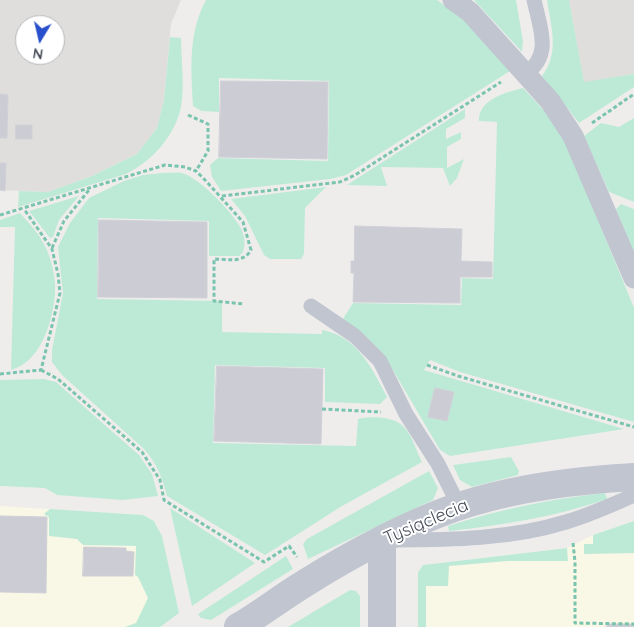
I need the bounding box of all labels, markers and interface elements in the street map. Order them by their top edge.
north arrow [15,15,65,65]
text: N [31,44,44,64]
street label: Tysiąclecia [380,494,472,550]

